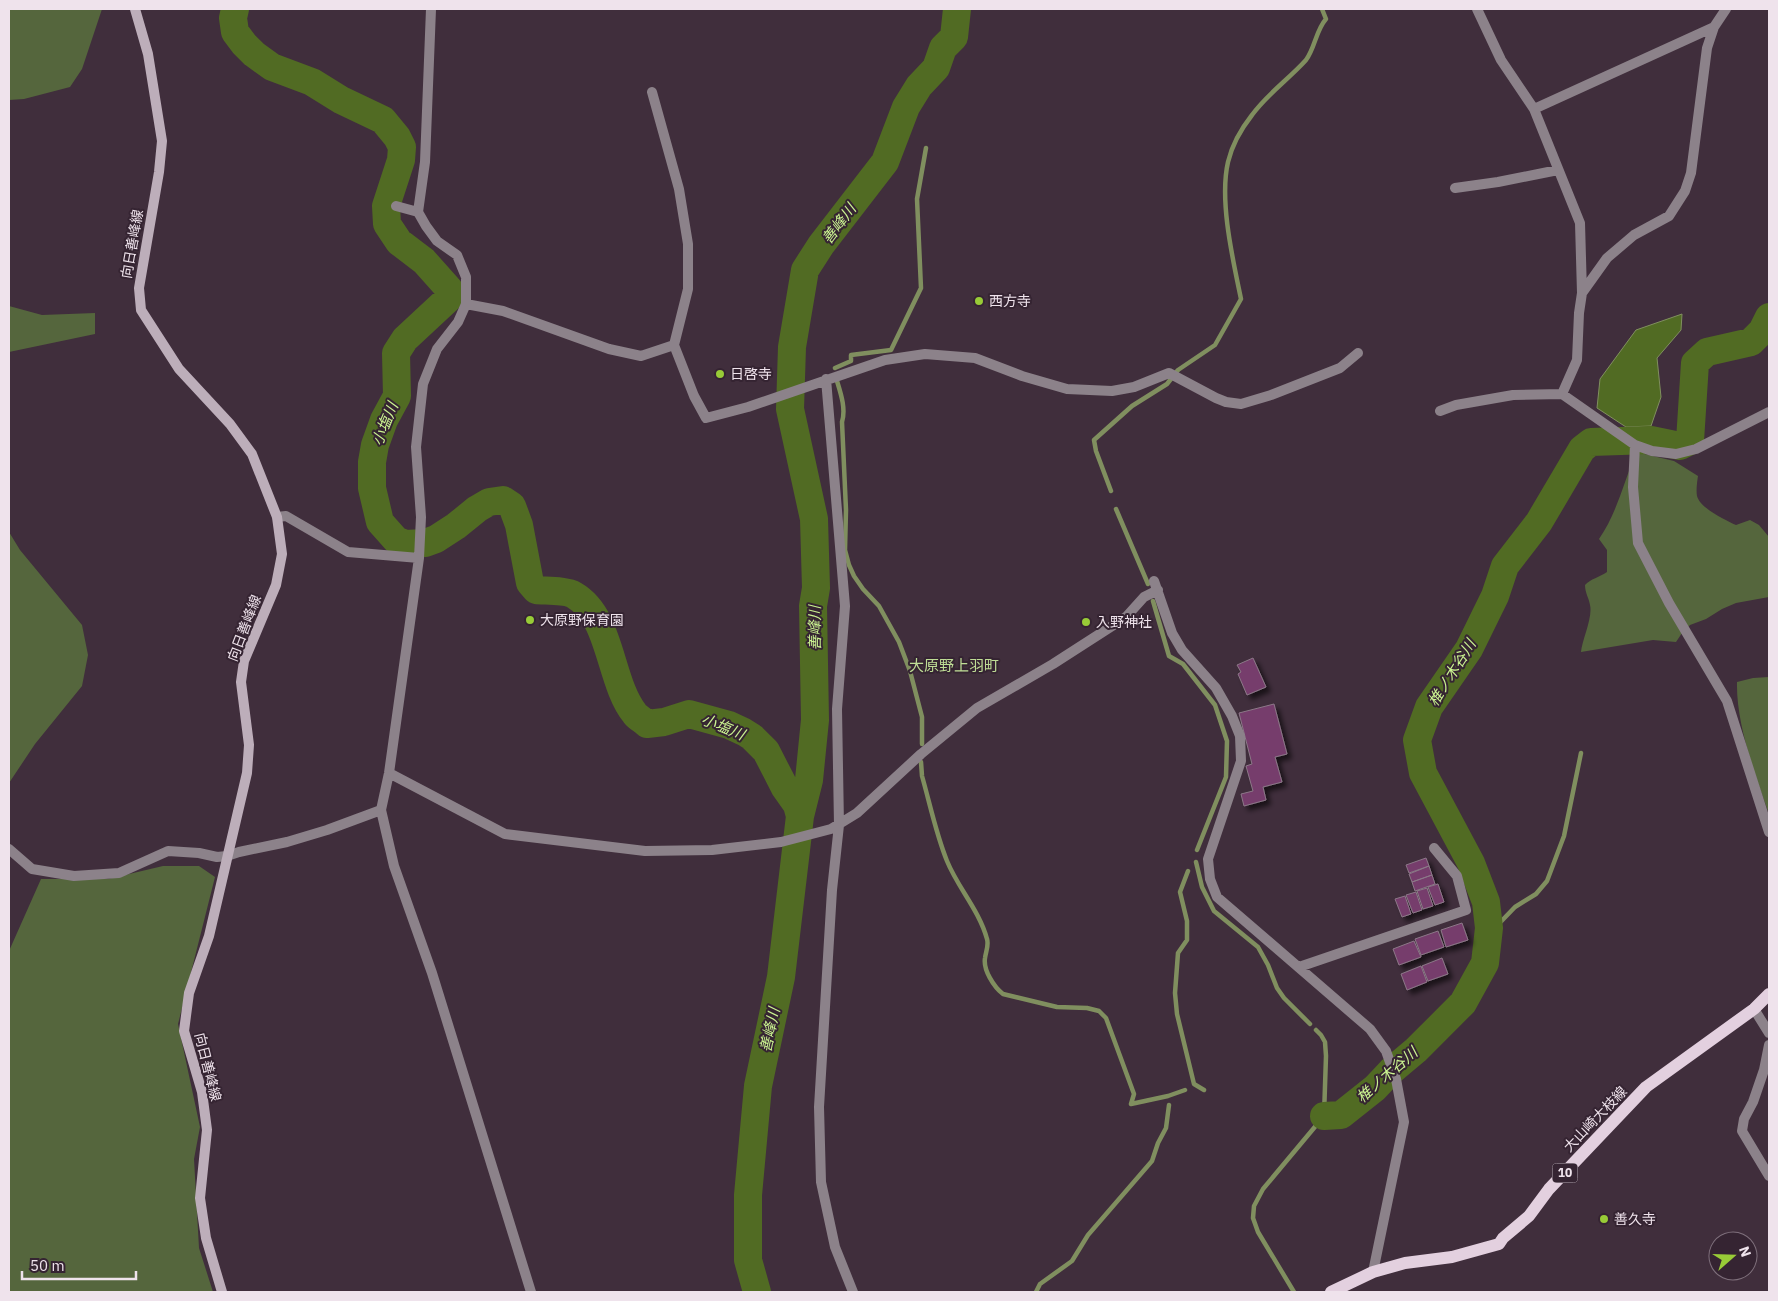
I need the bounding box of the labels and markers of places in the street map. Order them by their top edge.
place label: 西方寺 [989,292,1031,310]
marker: 西方寺 [973,295,985,307]
place label: 日啓寺 [730,365,772,383]
marker: 日啓寺 [714,368,726,380]
place label: 大原野保育園 [540,611,624,629]
place label: 入野神社 [1096,613,1152,631]
marker: 大原野保育園 [524,614,536,626]
marker: 入野神社 [1080,616,1092,628]
place label: 善久寺 [1614,1210,1656,1228]
marker: 善久寺 [1598,1213,1610,1225]

